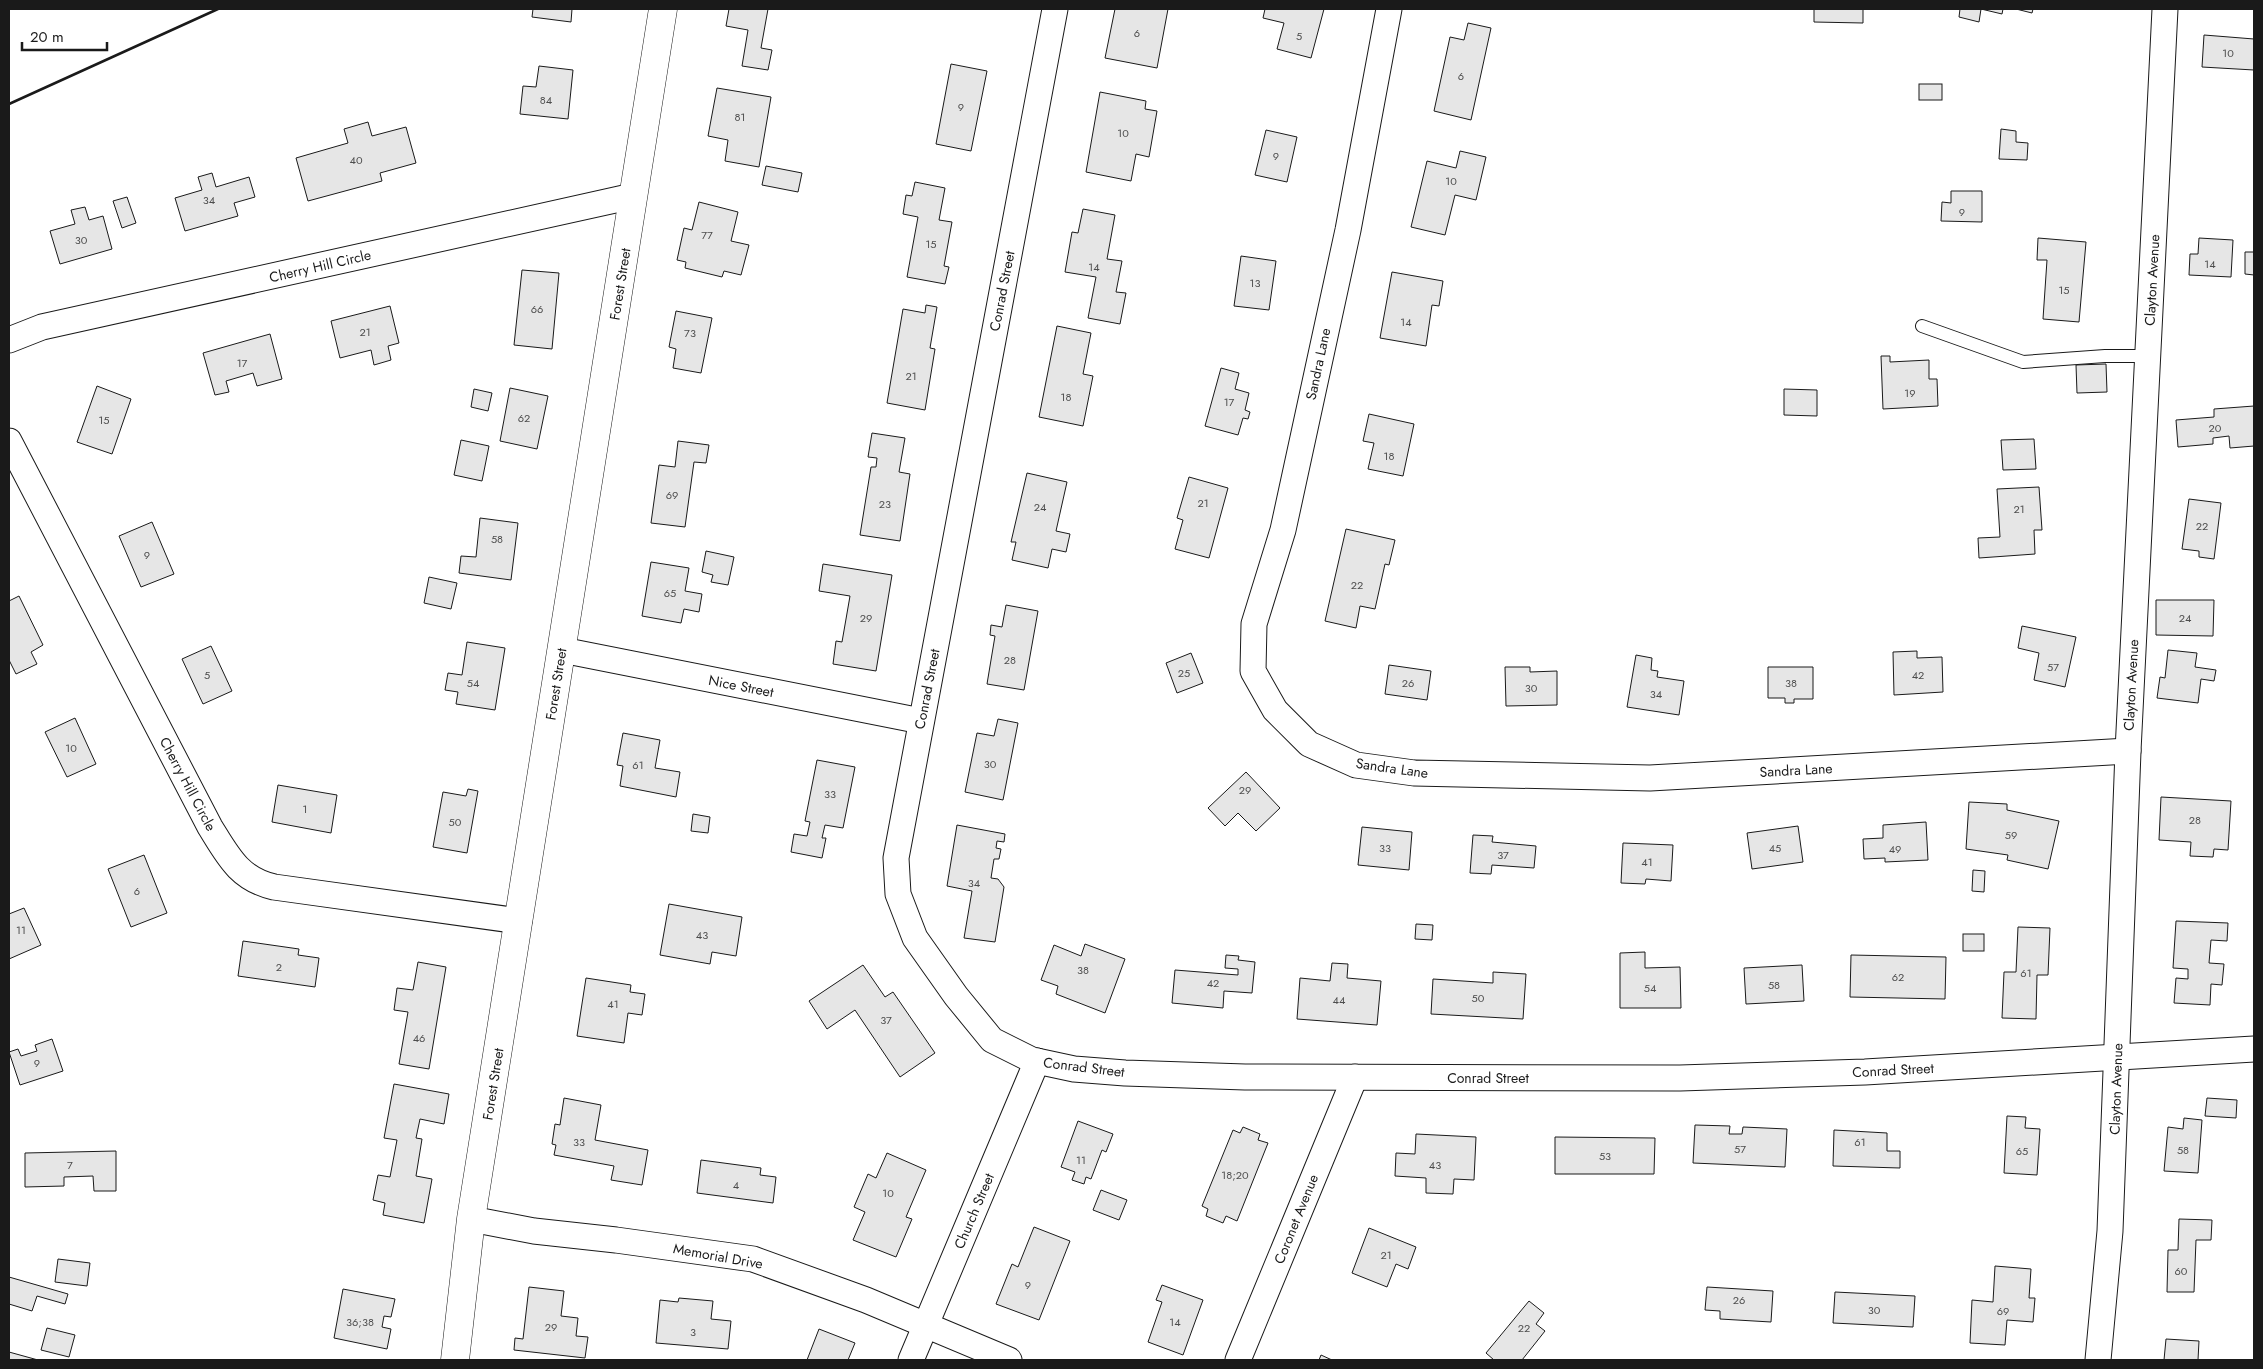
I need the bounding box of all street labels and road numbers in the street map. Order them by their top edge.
street label: Clayton Avenue [2140,234,2164,326]
street label: Cherry Hill Circle [267,245,373,287]
street label: Forest Street [604,246,636,321]
street label: Conrad Street [984,248,1020,333]
street label: Sandra Lane [1301,326,1335,402]
street label: Clayton Avenue [2119,639,2143,731]
street label: Forest Street [540,646,572,721]
street label: Conrad Street [909,646,945,731]
street label: Nice Street [707,670,776,702]
street label: Cherry Hill Circle [155,733,221,835]
street label: Sandra Lane [1354,753,1430,783]
street label: Sandra Lane [1759,758,1833,782]
street label: Clayton Avenue [2104,1043,2128,1135]
street label: Forest Street [477,1046,509,1121]
street label: Conrad Street [1042,1052,1126,1082]
street label: Conrad Street [1852,1058,1935,1082]
street label: Conrad Street [1447,1068,1529,1088]
street label: Church Street [949,1169,999,1252]
street label: Coronet Avenue [1269,1171,1323,1267]
street label: Memorial Drive [672,1238,764,1274]

